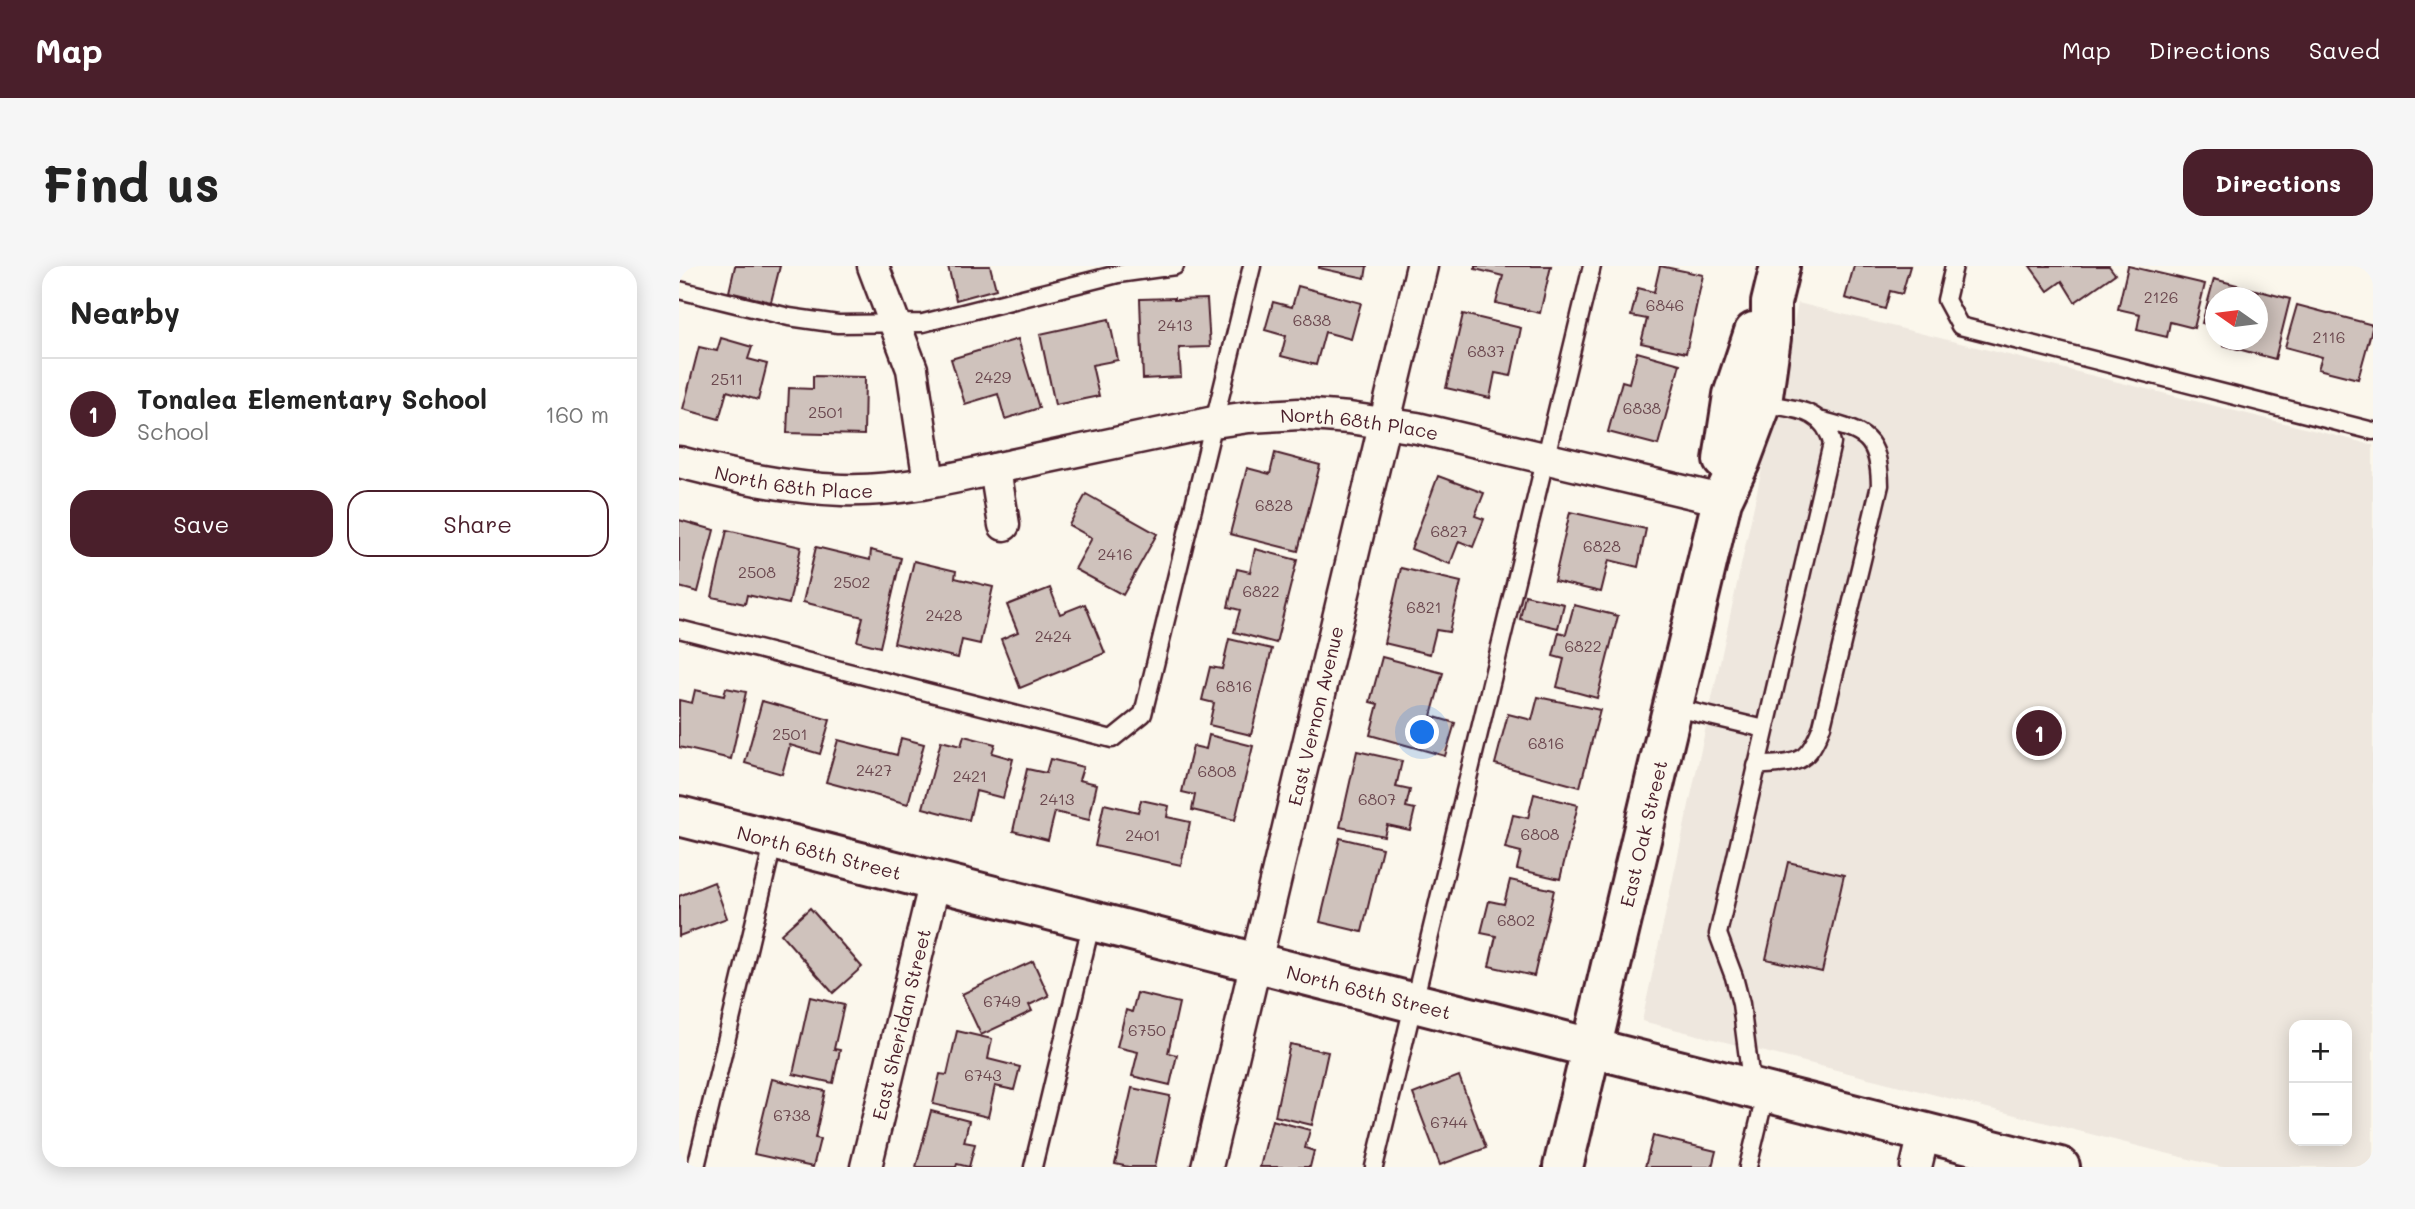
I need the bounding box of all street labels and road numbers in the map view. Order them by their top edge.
street label: North 68th Place [1280,401,1441,445]
street label: North 68th Place [712,459,874,503]
street label: East Vernon Avenue [1281,623,1348,808]
street label: East Oak Street [1613,757,1672,909]
street label: North 68th Street [735,819,904,885]
street label: East Sheridan Street [865,926,936,1122]
street label: North 68th Street [1284,958,1454,1024]

